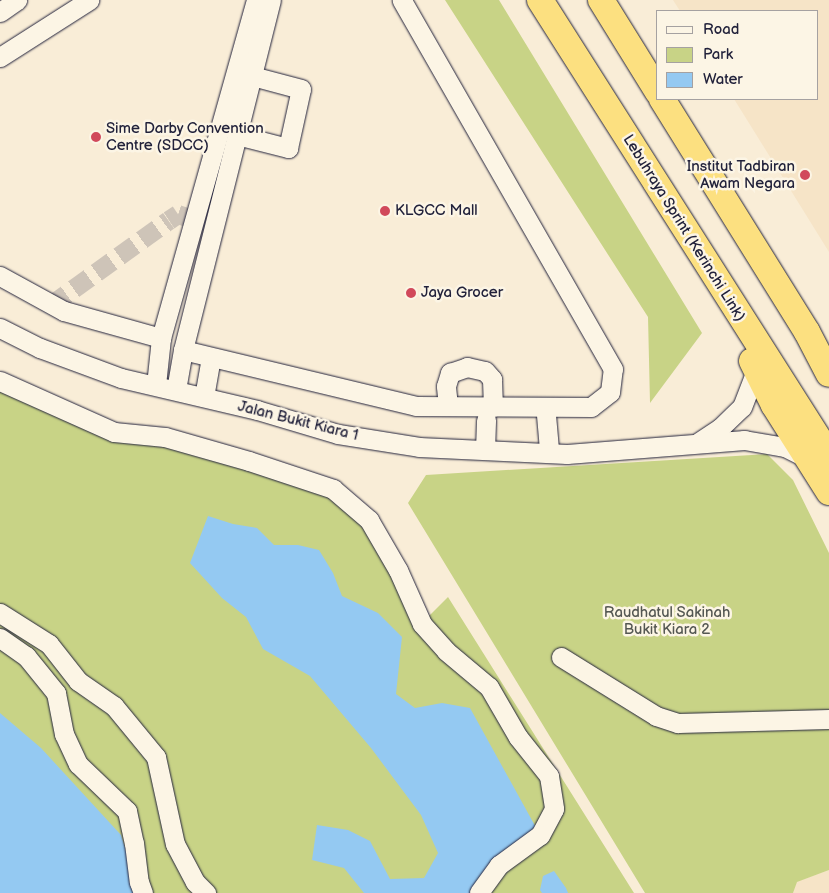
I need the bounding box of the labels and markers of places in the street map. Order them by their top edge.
place label: Sime Darby Convention Centre (SDCC) [106,119,265,154]
marker: Sime Darby Convention Centre (SDCC) [90,131,102,143]
place label: Institut Tadbiran Awam Negara [686,157,795,192]
marker: Institut Tadbiran Awam Negara [799,169,811,181]
place label: KLGCC Mall [395,202,478,220]
marker: KLGCC Mall [379,205,391,217]
place label: Jaya Grocer [421,284,503,302]
marker: Jaya Grocer [405,287,417,299]

